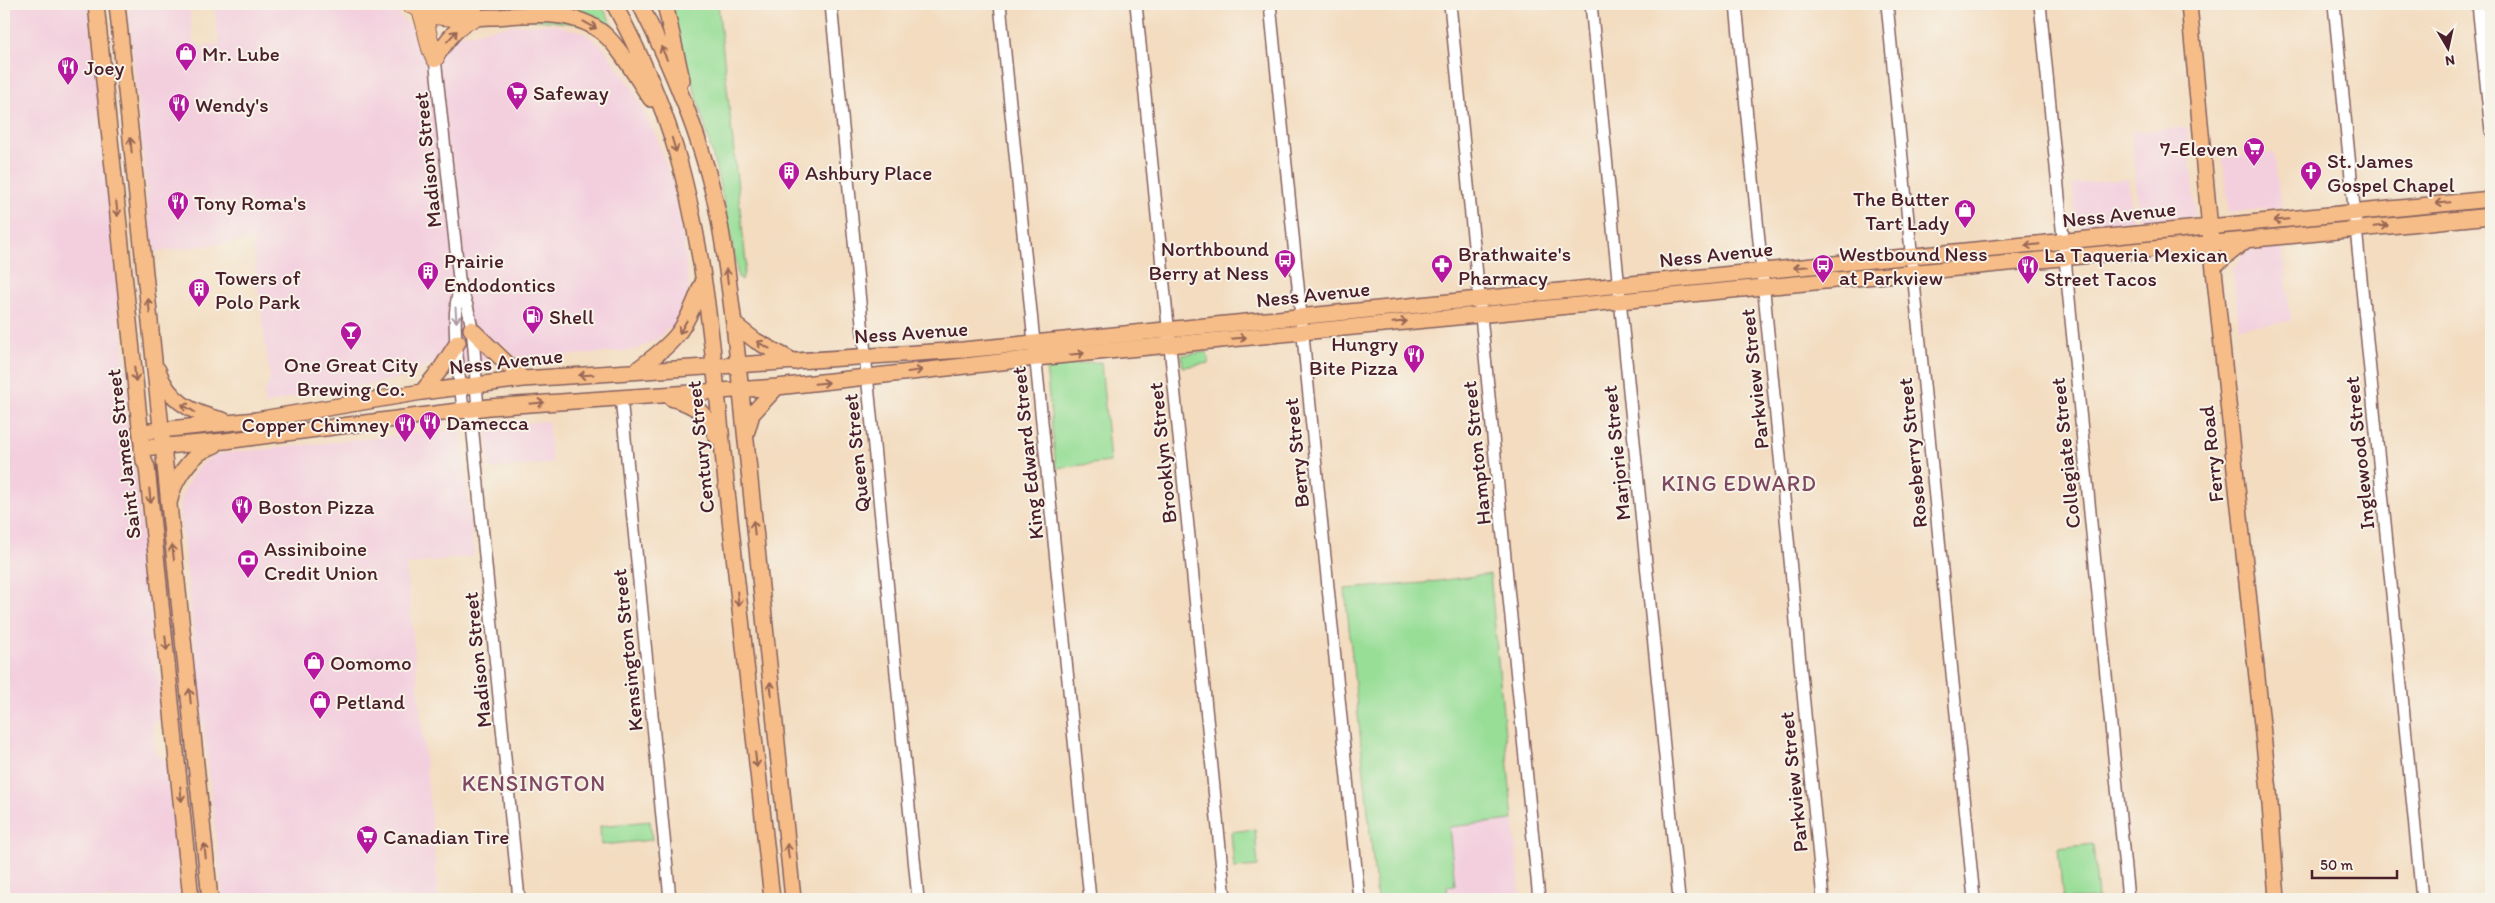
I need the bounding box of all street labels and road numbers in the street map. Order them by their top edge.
street label: Madison Street [407,91,447,229]
street label: Ness Avenue [2061,196,2177,232]
street label: Ness Avenue [1658,236,1774,272]
street label: Ness Avenue [1255,276,1371,312]
street label: Parkview Street [1734,307,1774,451]
street label: Ness Avenue [853,316,969,348]
street label: Ness Avenue [448,343,564,379]
street label: King Edward Street [1005,365,1049,541]
street label: Saint James Street [100,368,146,540]
street label: Inglewood Street [2339,375,2379,531]
street label: Collegiate Street [2045,376,2085,530]
street label: Roseberry Street [1892,377,1932,529]
street label: Century Street [681,379,719,515]
street label: Hampton Street [1456,380,1496,526]
street label: Brooklyn Street [1142,381,1182,525]
street label: Marjorie Street [1596,384,1636,522]
street label: Queen Street [837,392,875,514]
street label: Berry Street [1278,397,1314,509]
street label: Ferry Road [2193,404,2229,504]
street label: Kensington Street [606,567,648,732]
street label: Madison Street [457,591,497,729]
street label: Parkview Street [1773,710,1813,854]

